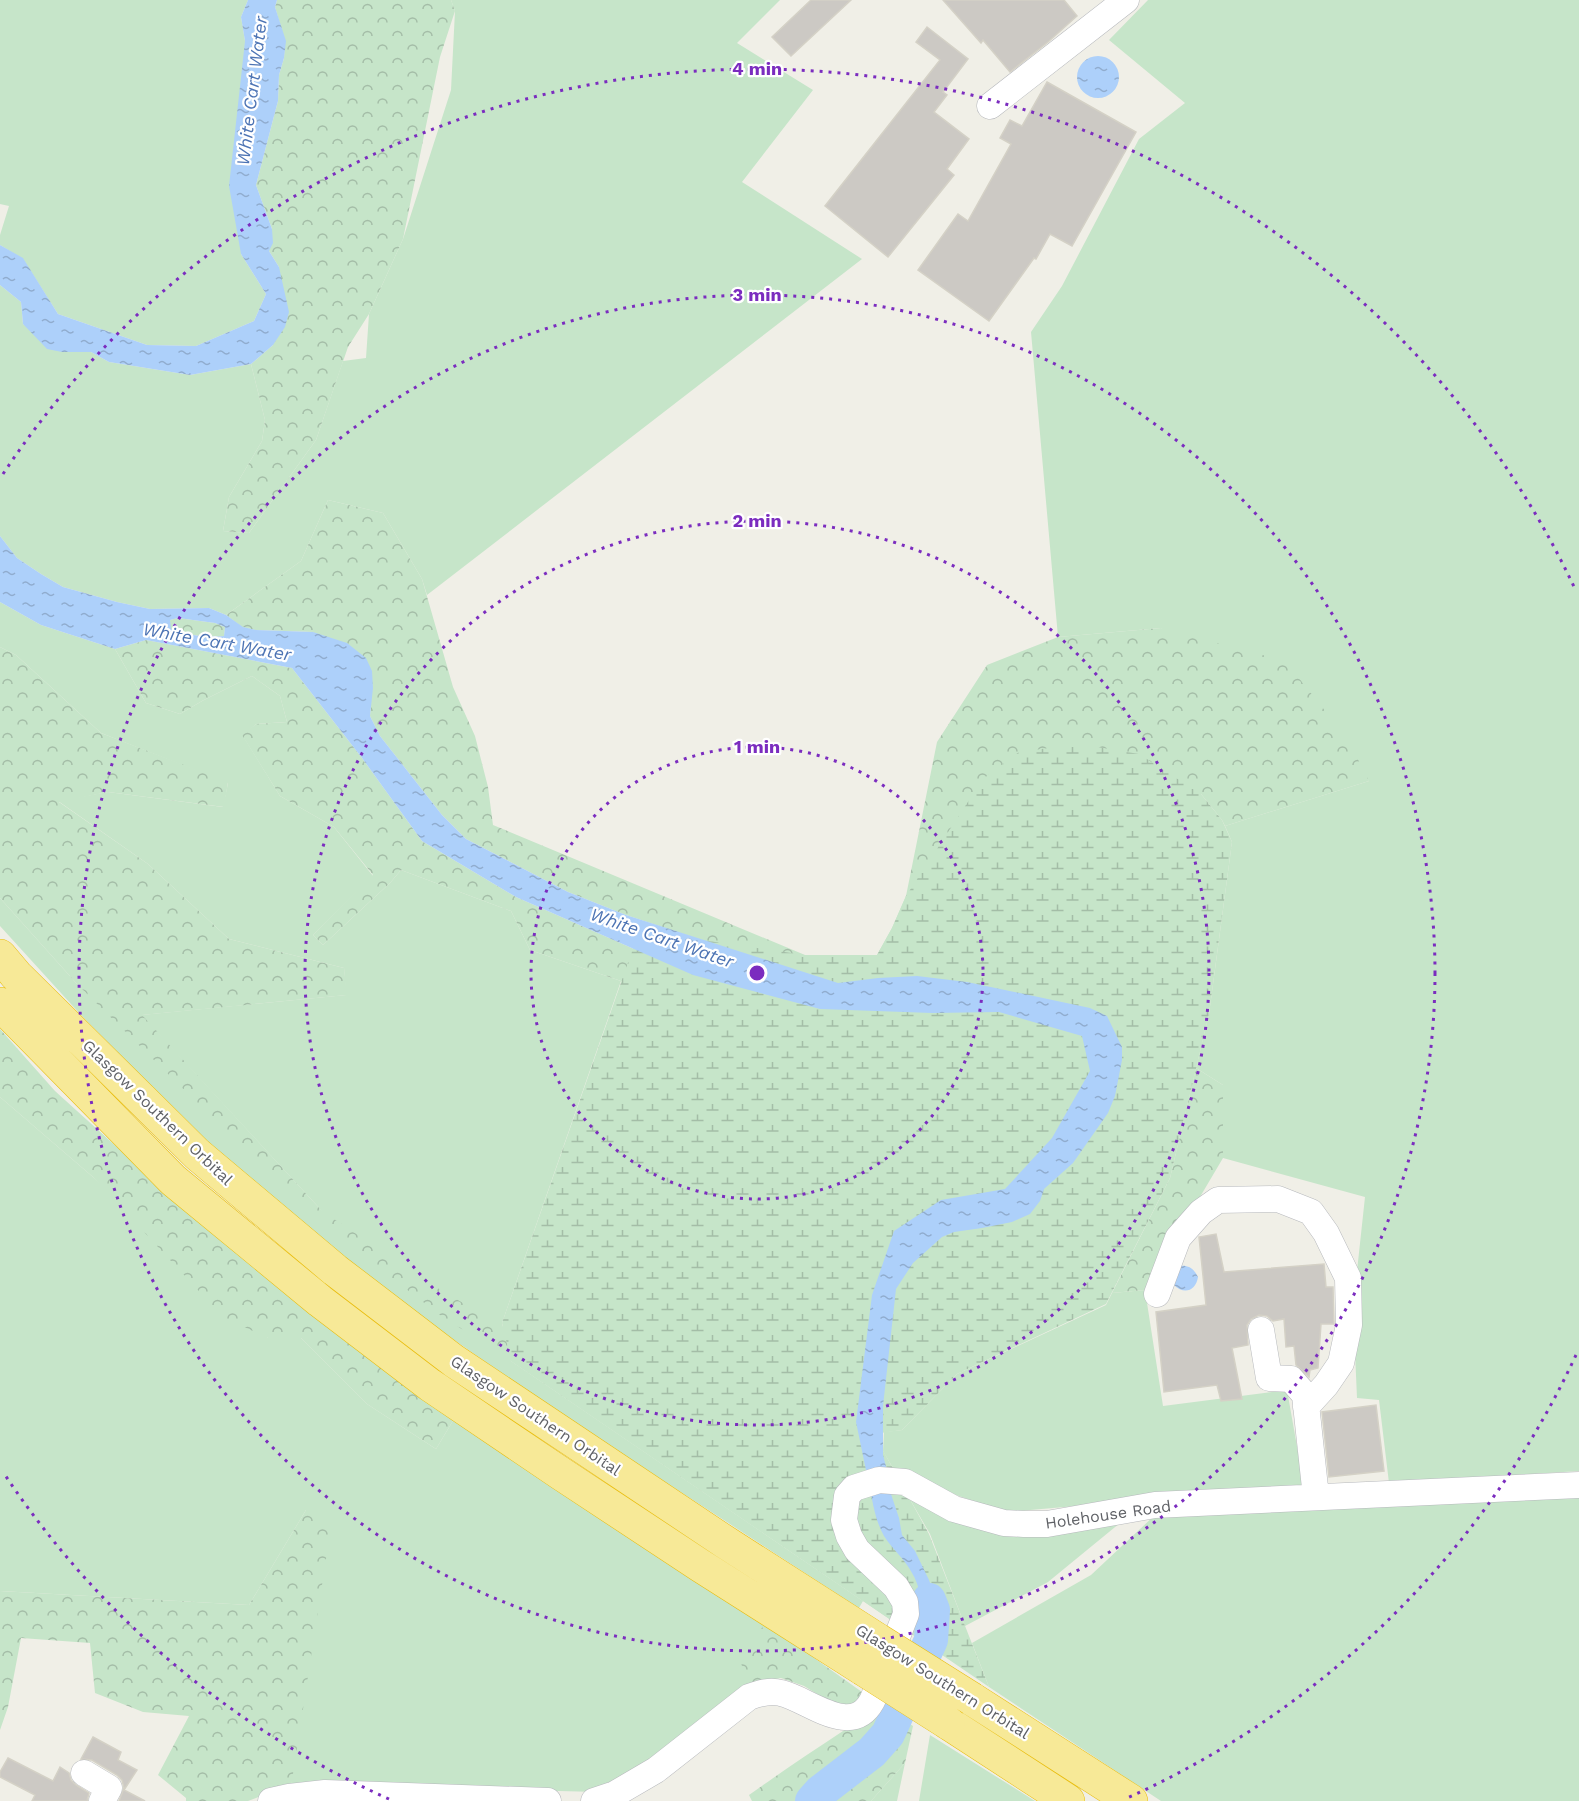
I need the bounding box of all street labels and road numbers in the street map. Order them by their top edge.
street label: Glasgow Southern Orbital [79,1036,237,1189]
street label: Glasgow Southern Orbital [447,1351,624,1480]
street label: Holehouse Road [1044,1496,1172,1533]
street label: Glasgow Southern Orbital [852,1620,1033,1743]

